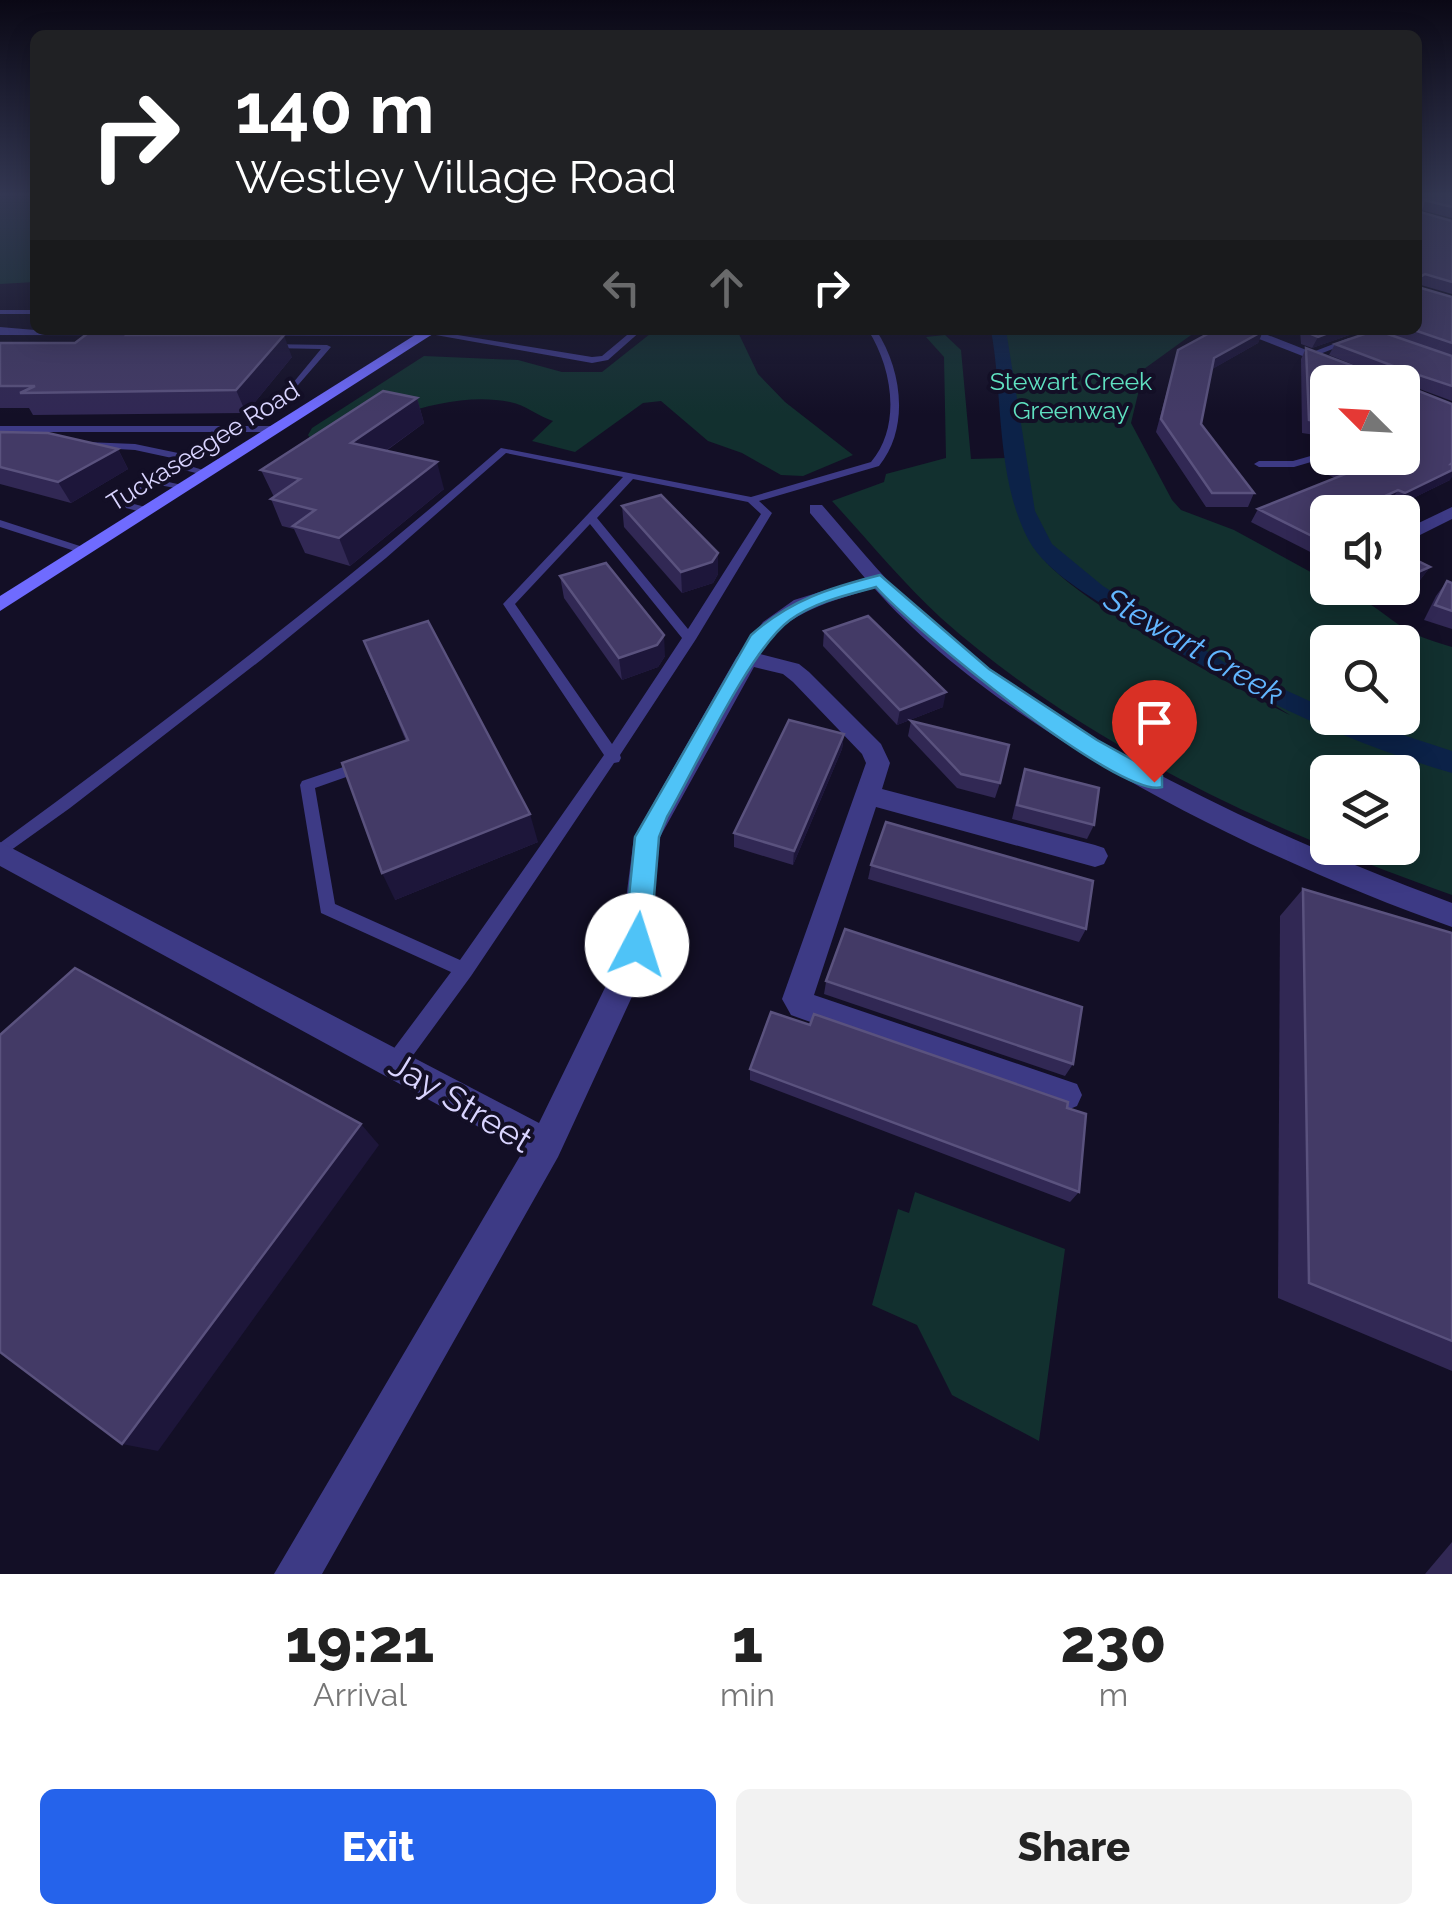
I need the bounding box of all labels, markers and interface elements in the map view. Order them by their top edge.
text: 140 m [235,67,435,149]
icon: right [70,70,200,200]
text: Westley Village Road [235,151,676,204]
icon: left [594,260,649,315]
icon: ahead [699,260,754,315]
icon: right [804,260,859,315]
north arrow [1310,365,1420,475]
map controls [1310,365,1420,865]
park label: Stewart Creek Greenway [990,366,1153,425]
street label: Tuckaseegee Road [101,375,305,517]
button: sound [1310,495,1420,605]
water label: Stewart Creek [1097,579,1290,712]
button: search [1310,625,1420,735]
pin [1112,680,1197,783]
icon: arrive [1127,695,1182,750]
button: layers [1310,755,1420,865]
position arrow [585,893,689,997]
street label: Jay Street [382,1043,540,1161]
text: 19:21 [286,1606,434,1676]
text: 1 [732,1606,763,1676]
text: 230 [1061,1606,1166,1676]
text: Arrival [313,1676,407,1713]
text: min [720,1676,775,1713]
text: m [1099,1676,1128,1713]
button: Exit [40,1789,716,1904]
button: Share [736,1789,1412,1904]

